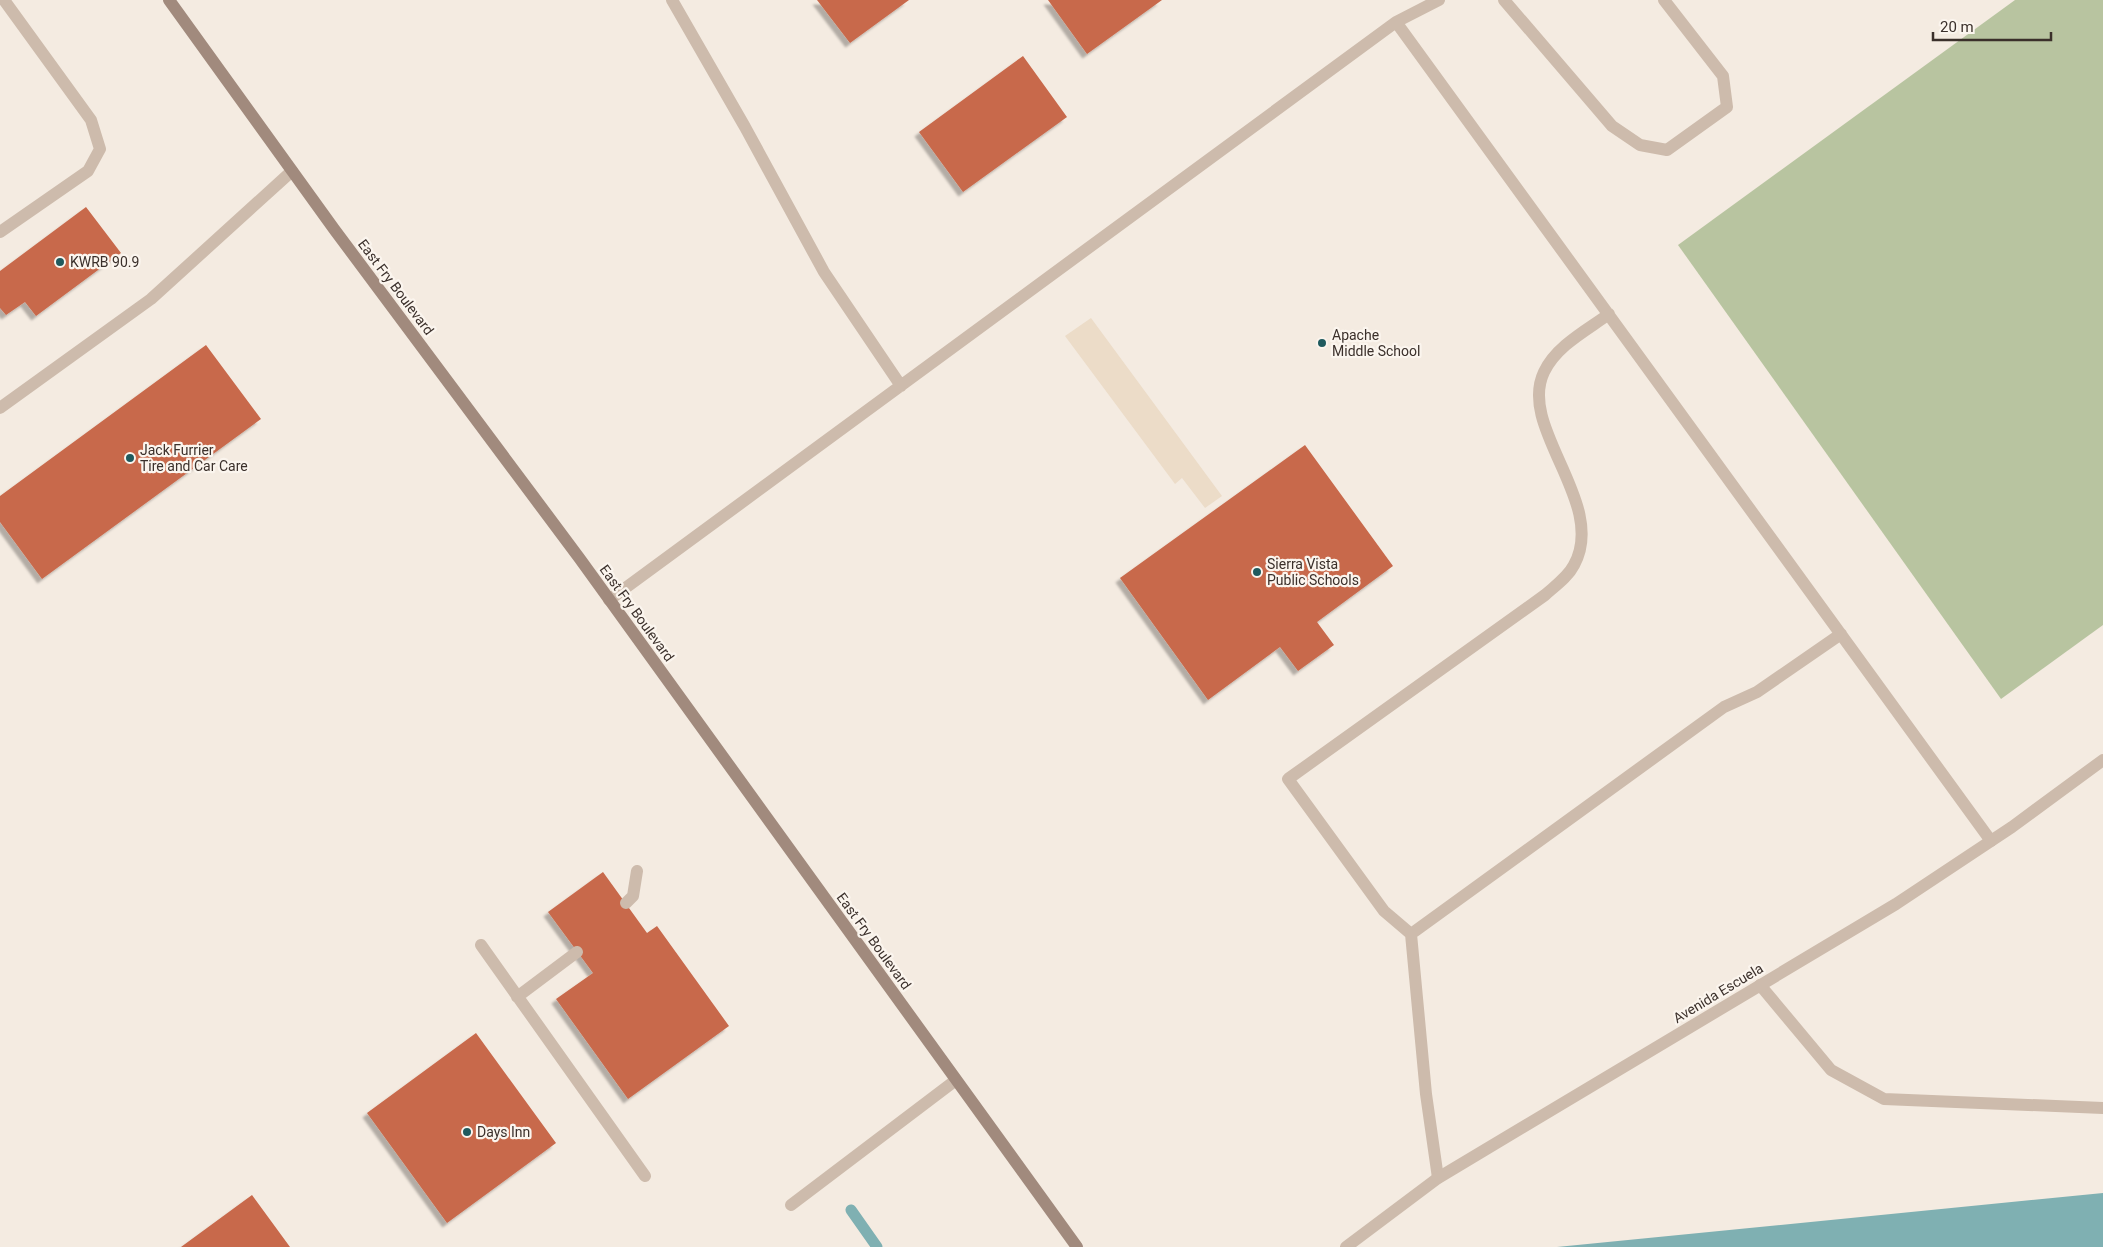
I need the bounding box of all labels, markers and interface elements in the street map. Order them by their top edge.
scale bar [1933,10,2050,42]
text: 20 m [1940,18,1974,36]
street label: East Fry Boulevard [355,236,437,338]
place label: KWRB 90.9 [70,254,139,270]
marker: KWRB 90.9 [54,256,66,268]
place label: Apache Middle School [1332,327,1420,359]
marker: Apache Middle School [1316,337,1328,349]
place label: Jack Furrier Tire and Car Care [140,442,248,474]
marker: Jack Furrier Tire and Car Care [124,452,136,464]
place label: Sierra Vista Public Schools [1267,556,1359,588]
street label: East Fry Boulevard [597,562,677,664]
marker: Sierra Vista Public Schools [1251,566,1263,578]
street label: East Fry Boulevard [834,890,914,992]
street label: Avenida Escuela [1670,960,1766,1026]
place label: Days Inn [477,1124,530,1140]
marker: Days Inn [461,1126,473,1138]

